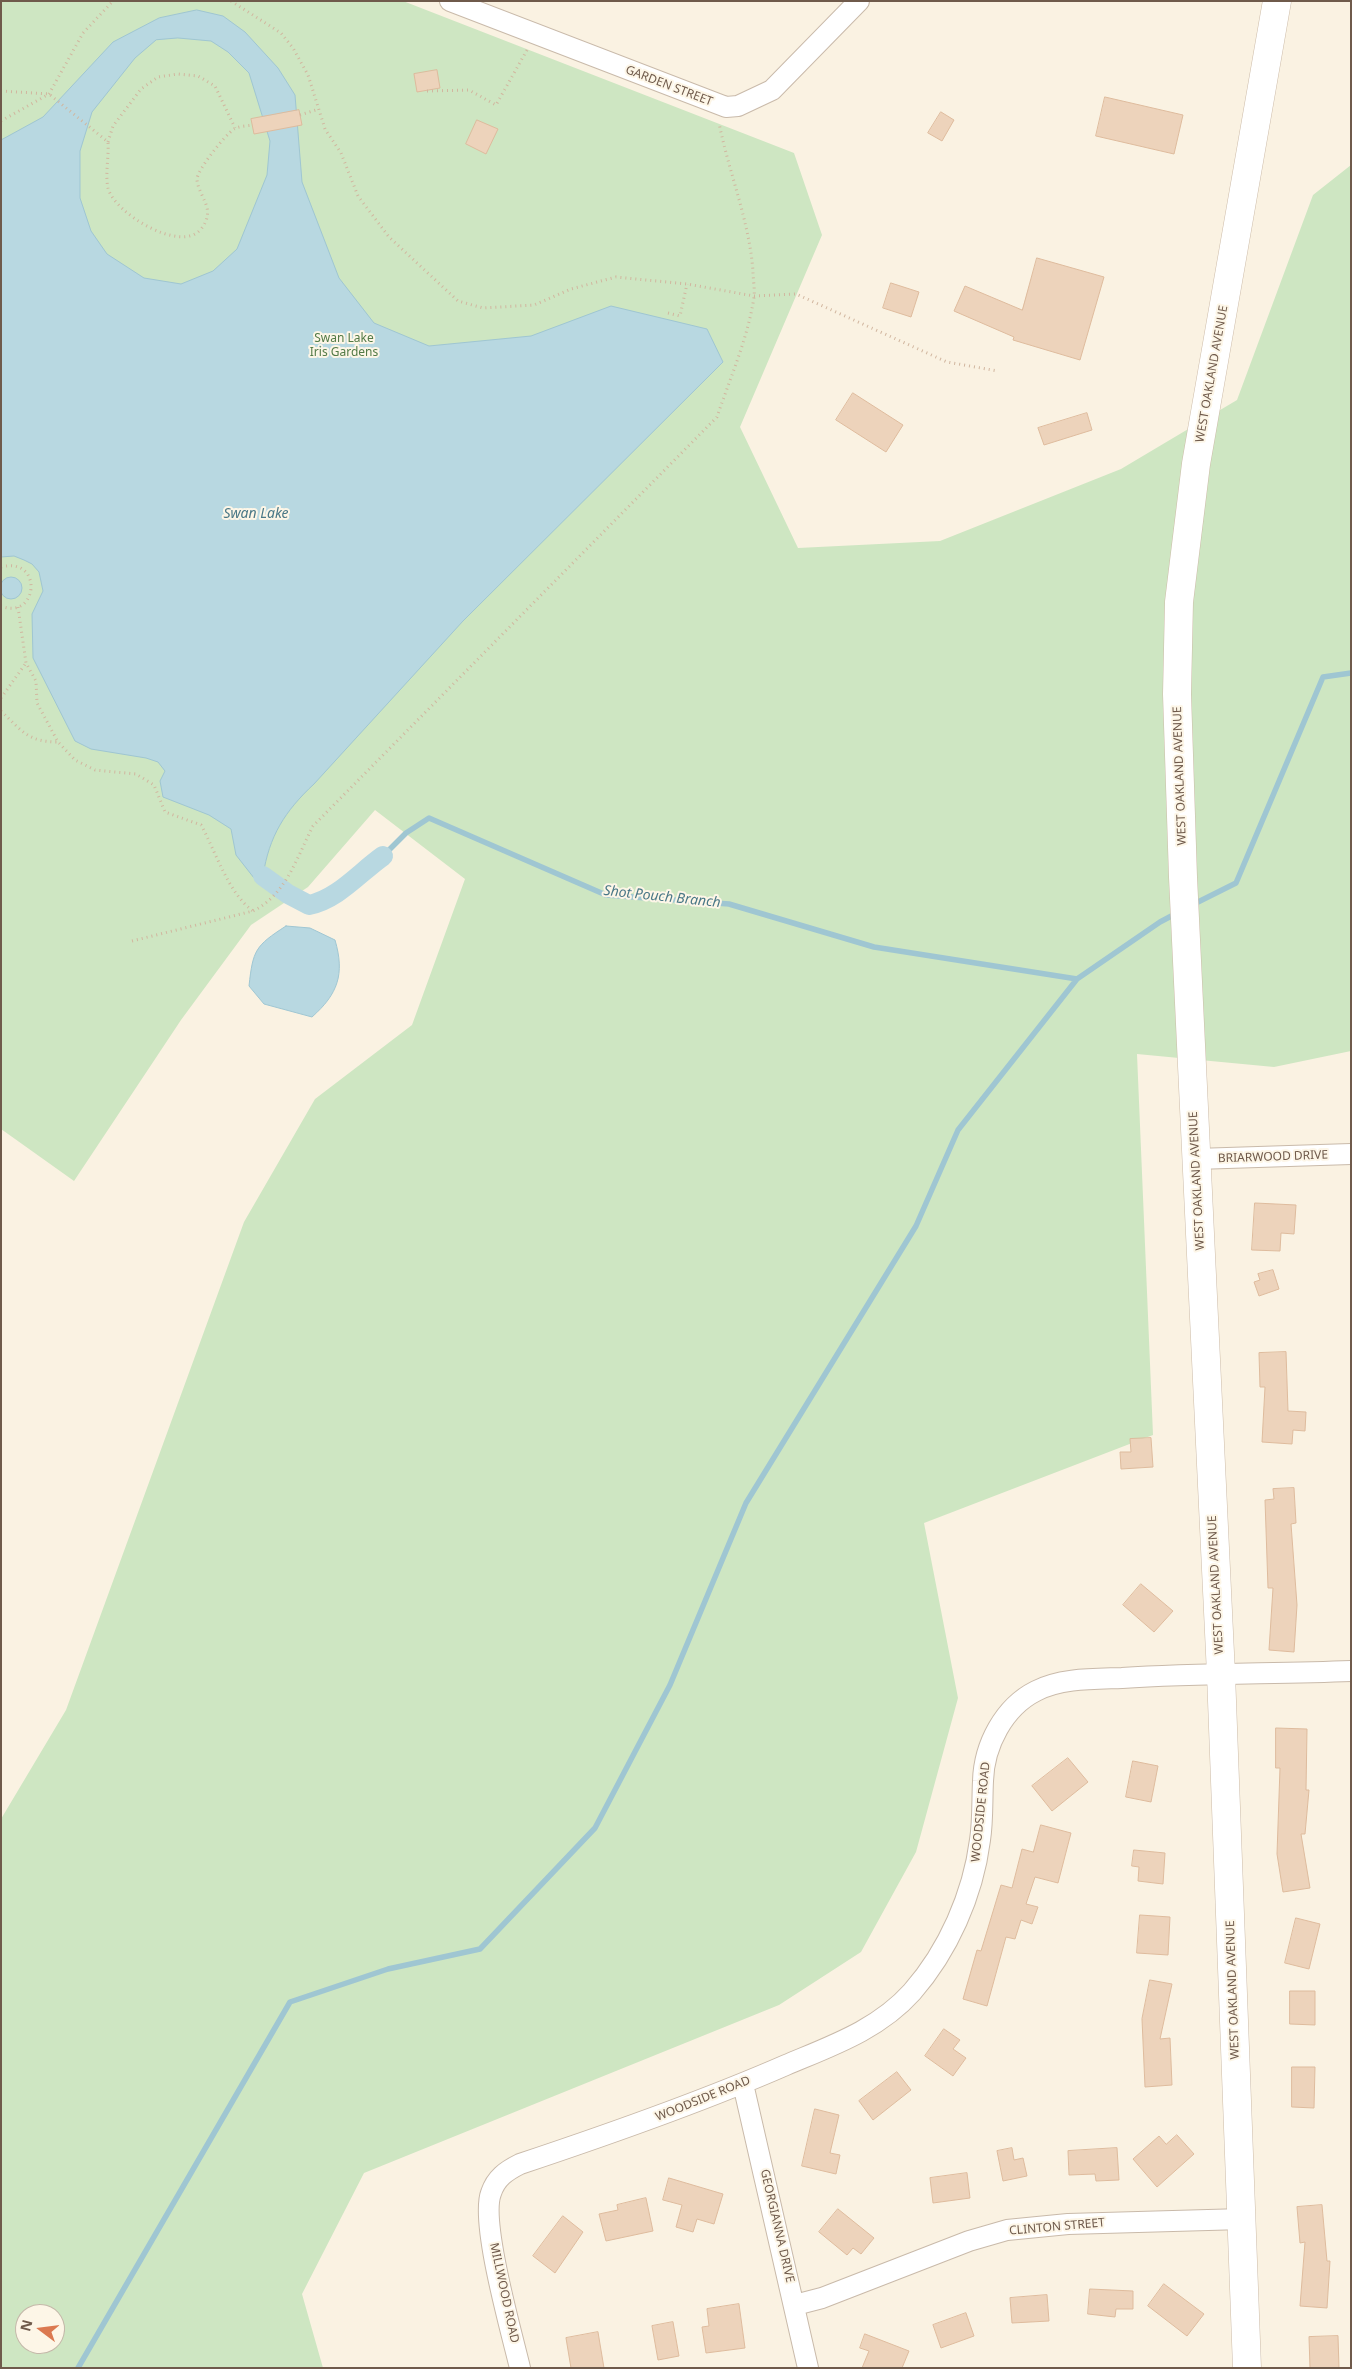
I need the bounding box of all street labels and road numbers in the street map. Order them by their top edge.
street label: GARDEN STREET [623,63,715,109]
street label: WEST OAKLAND AVENUE [1193,304,1231,444]
street label: WEST OAKLAND AVENUE [1170,706,1190,846]
street label: WEST OAKLAND AVENUE [1186,1111,1208,1251]
street label: BRIARWOOD DRIVE [1218,1148,1328,1166]
street label: WEST OAKLAND AVENUE [1205,1515,1227,1655]
street label: WOODSIDE ROAD [969,1761,993,1863]
street label: WEST OAKLAND AVENUE [1223,1920,1243,2060]
street label: WOODSIDE ROAD [654,2073,752,2125]
street label: GEORGIANNA DRIVE [757,2168,797,2284]
street label: CLINTON STREET [1009,2216,1105,2238]
street label: MILLWOOD ROAD [486,2242,522,2344]

